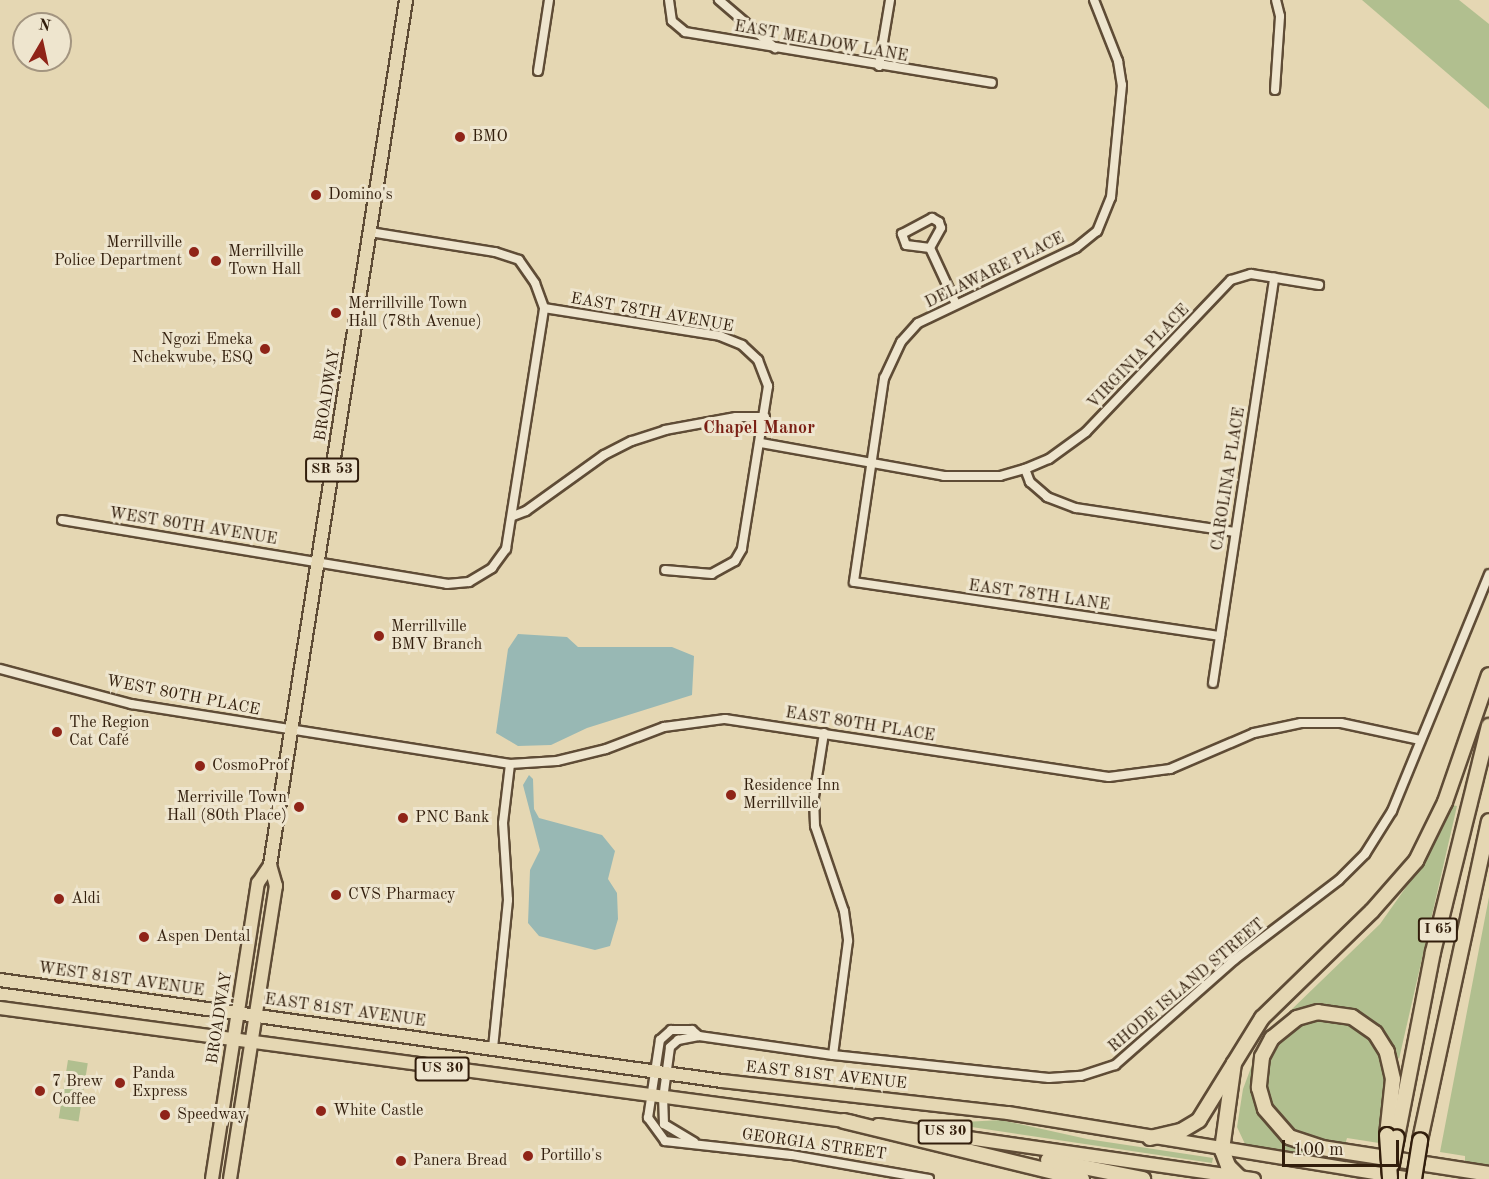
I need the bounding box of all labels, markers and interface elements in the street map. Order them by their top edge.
north arrow [12,12,72,72]
text: N [37,17,52,35]
street label: EAST MEADOW LANE [733,17,909,67]
place label: BMO [472,127,508,147]
marker: BMO [453,130,467,144]
place label: Domino's [328,185,393,205]
marker: Domino's [309,188,323,202]
street label: DELAWARE PLACE [922,229,1068,313]
place label: Merrillville Police Department [54,233,182,271]
place label: Merrillville Town Hall [228,242,304,280]
marker: Merrillville Police Department [187,245,201,259]
marker: Merrillville Town Hall [209,254,223,268]
street label: EAST 78TH AVENUE [569,289,735,337]
place label: Merrillville Town Hall (78th Avenue) [348,294,482,332]
street label: VIRGINIA PLACE [1084,301,1194,413]
marker: Merrillville Town Hall (78th Avenue) [329,306,343,320]
place label: Ngozi Emeka Nchekwube, ESQ [132,330,253,368]
marker: Ngozi Emeka Nchekwube, ESQ [258,342,272,356]
street label: BROADWAY [311,347,345,443]
street label: CAROLINA PLACE [1208,406,1250,552]
district label: Chapel Manor [703,417,815,439]
road number: SR 53 [305,458,359,482]
street label: WEST 80TH AVENUE [108,504,278,550]
street label: EAST 78TH LANE [967,577,1111,615]
place label: Merrillville BMV Branch [391,617,482,655]
marker: Merrillville BMV Branch [372,629,386,643]
street label: WEST 80TH PLACE [105,672,261,720]
street label: EAST 80TH PLACE [784,704,936,746]
place label: The Region Cat Café [69,713,149,751]
marker: The Region Cat Café [50,725,64,739]
place label: CosmoProf [212,756,289,776]
marker: CosmoProf [193,759,207,773]
place label: Residence Inn Merrillville [743,776,840,814]
place label: Merriville Town Hall (80th Place) [167,788,287,826]
marker: Residence Inn Merrillville [724,788,738,802]
marker: Merriville Town Hall (80th Place) [292,800,306,814]
place label: PNC Bank [415,808,489,828]
marker: PNC Bank [396,811,410,825]
place label: CVS Pharmacy [348,885,456,905]
marker: CVS Pharmacy [329,888,343,902]
place label: Aldi [71,889,100,909]
marker: Aldi [52,892,66,906]
street label: RHODE ISLAND STREET [1105,915,1269,1057]
road number: I 65 [1417,918,1459,942]
place label: Aspen Dental [156,927,250,947]
marker: Aspen Dental [137,930,151,944]
street label: WEST 81ST AVENUE [37,959,205,1001]
street label: BROADWAY [203,970,237,1066]
street label: EAST 81ST AVENUE [263,990,427,1032]
road number: US 30 [414,1057,470,1081]
street label: EAST 81ST AVENUE [744,1058,908,1094]
place label: Panda Express [132,1064,187,1102]
place label: 7 Brew Coffee [52,1072,103,1110]
marker: Panda Express [113,1076,127,1090]
marker: 7 Brew Coffee [33,1084,47,1098]
place label: White Castle [333,1101,423,1121]
marker: White Castle [314,1104,328,1118]
place label: Speedway [177,1105,246,1125]
marker: Speedway [158,1108,172,1122]
road number: US 30 [916,1120,974,1144]
street label: GEORGIA STREET [740,1125,888,1165]
scale bar [1285,1128,1402,1166]
text: 100 m [1293,1141,1344,1159]
place label: Portillo's [540,1146,602,1166]
marker: Portillo's [521,1149,535,1163]
place label: Panera Bread [413,1151,507,1171]
marker: Panera Bread [394,1154,408,1168]

